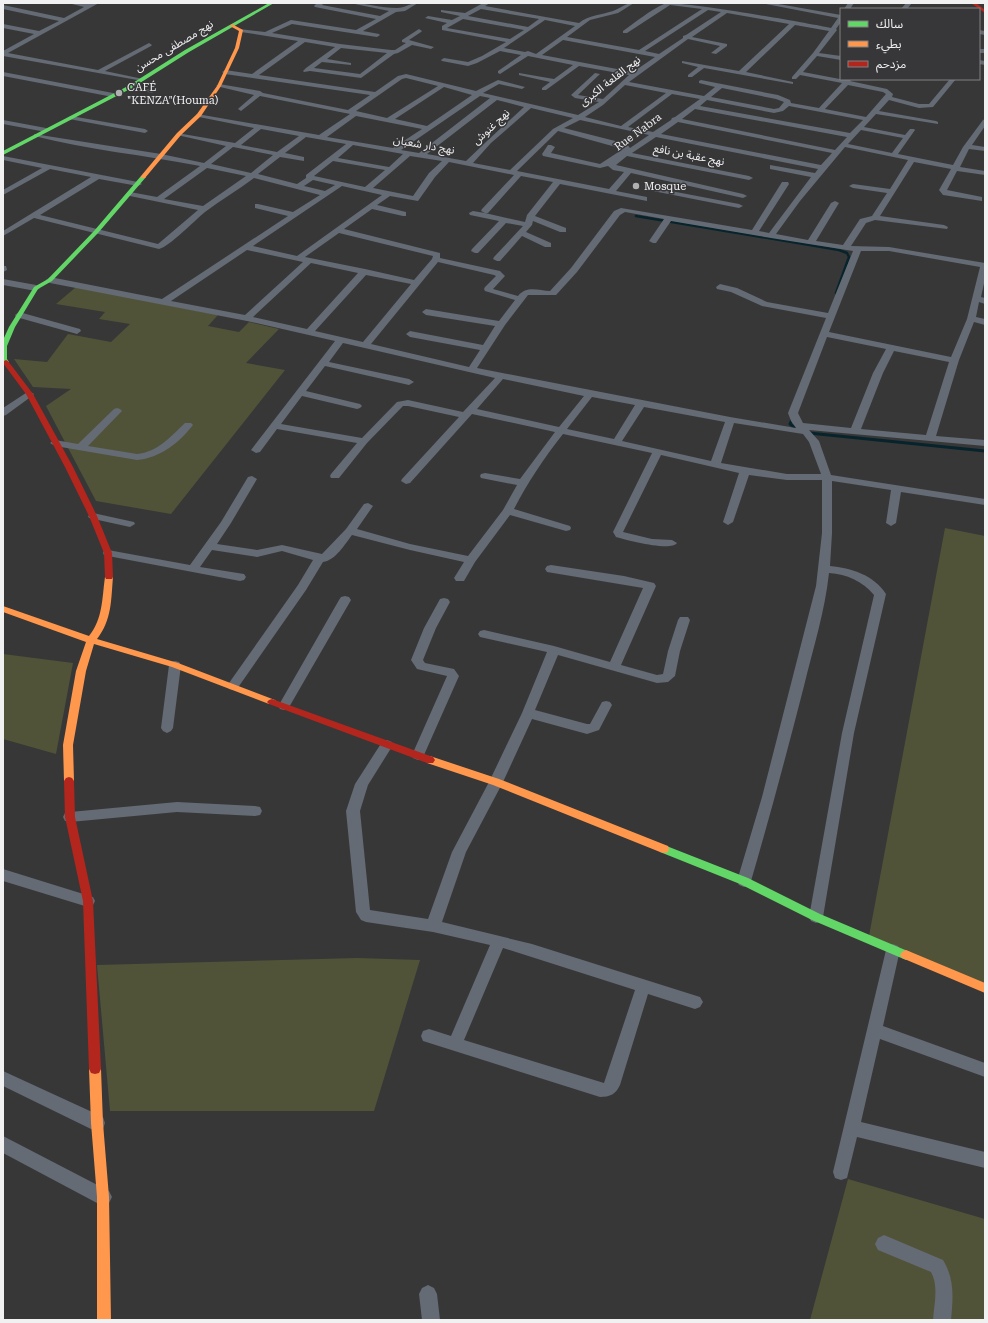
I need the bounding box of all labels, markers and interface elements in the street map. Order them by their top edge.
legend [840,8,980,80]
street label: نهج مصطفى محسن [133,17,216,75]
text: سالك [876,17,903,31]
text: بطيء [876,37,902,54]
street label: نهج القلعة الكبرى [577,53,644,110]
text: مزدحم [876,57,906,73]
place label: CAFÉ "KENZA"(Houma) [127,80,219,107]
marker: CAFÉ "KENZA"(Houma) [114,88,124,98]
street label: نهج غنوش [470,106,513,148]
street label: Rue Nabra [612,111,664,153]
street label: نهج دار شعبان [392,133,456,158]
street label: نهج عقبة بن نافع [652,142,726,169]
place label: Mosque [644,180,686,193]
marker: Mosque [631,181,641,191]

